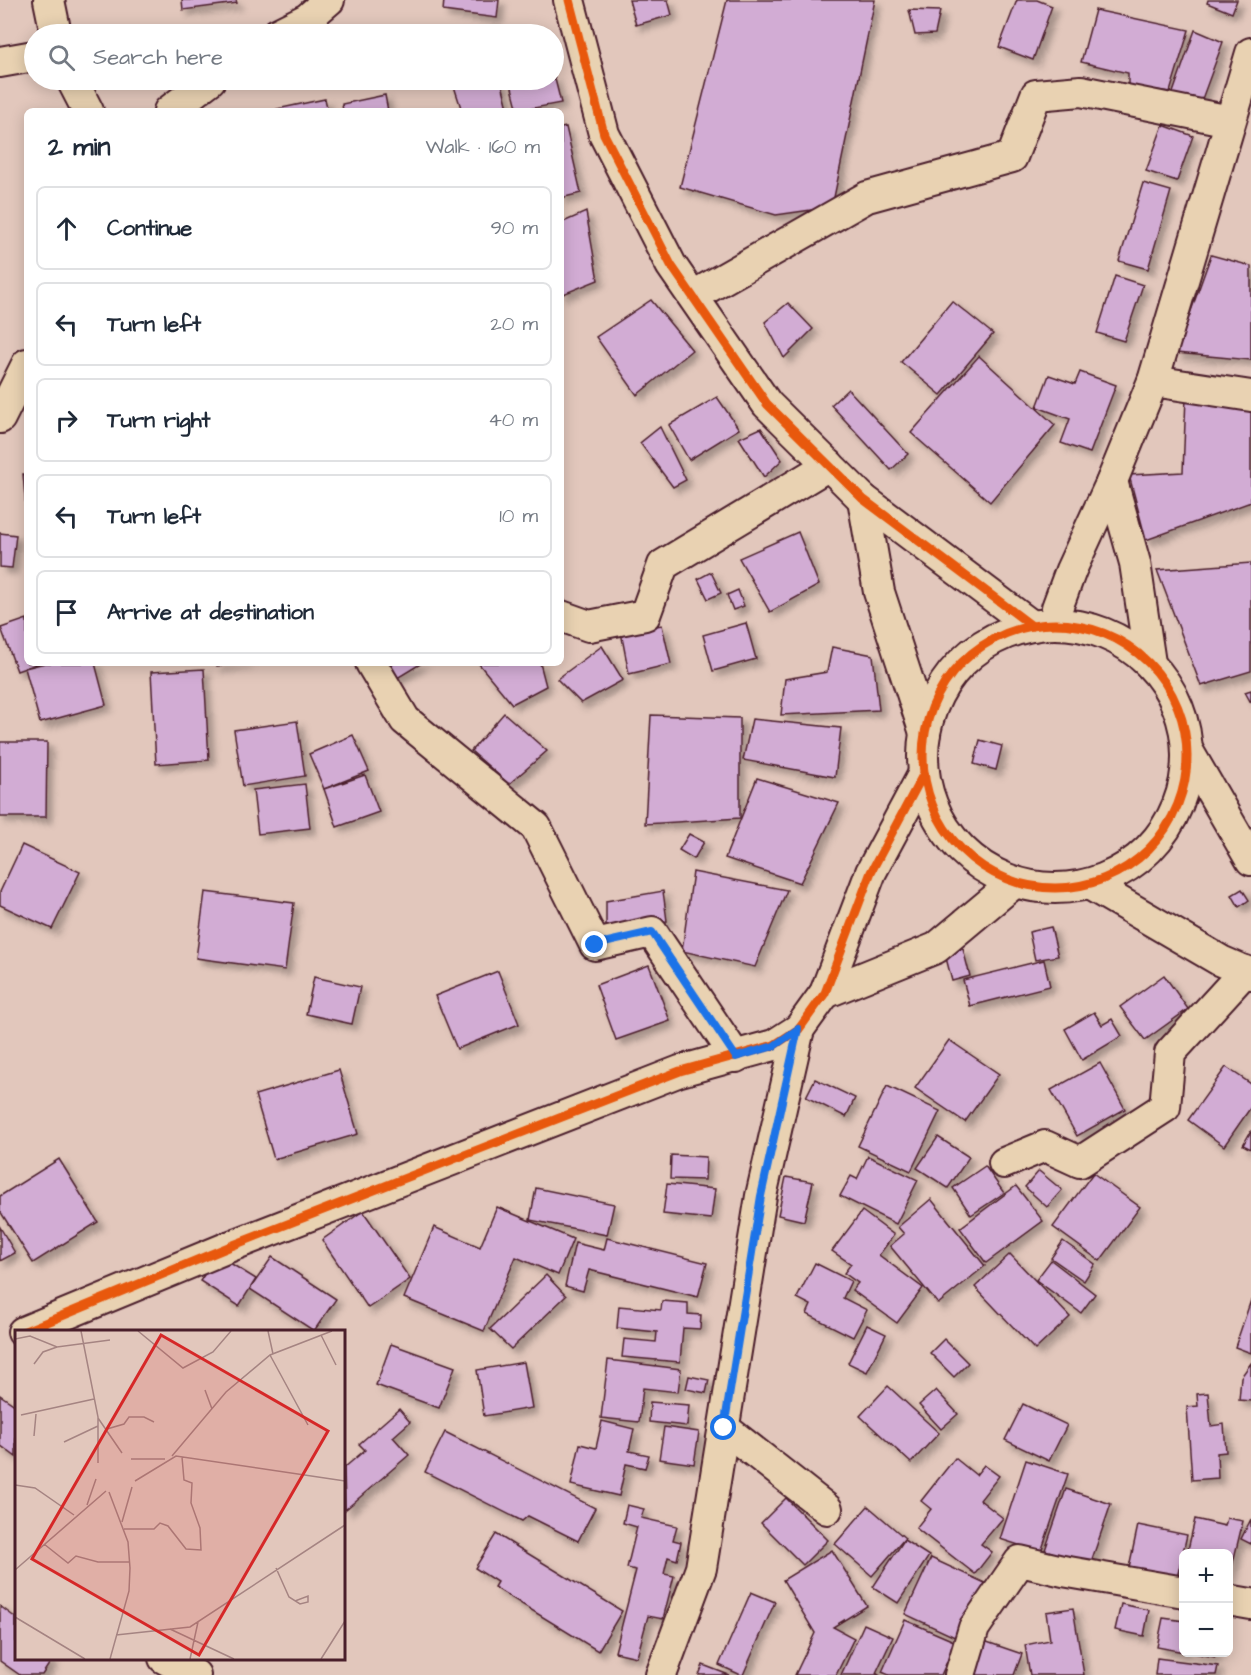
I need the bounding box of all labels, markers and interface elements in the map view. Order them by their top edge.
search box [24,24,564,90]
icon: search [45,41,78,74]
text: Search here [93,42,223,73]
text: 2 min [48,129,110,165]
text: Walk · 160 m [425,133,540,161]
icon: ahead [50,212,83,245]
text: Continue [107,213,192,244]
text: 90 m [490,214,538,242]
icon: left [50,308,83,341]
text: Turn left [107,309,201,340]
text: 20 m [490,310,538,338]
icon: right [50,404,83,437]
text: Turn right [107,405,210,436]
text: 40 m [488,406,538,434]
icon: left [50,500,83,533]
text: Turn left [107,501,201,532]
text: 10 m [499,502,538,530]
icon: arrive [50,596,83,629]
text: Arrive at destination [107,597,314,628]
route end [581,931,607,957]
inset map [15,1330,345,1660]
route start [710,1414,736,1440]
map controls [1179,1549,1233,1657]
button: + [1179,1549,1233,1603]
button: − [1179,1603,1233,1657]

